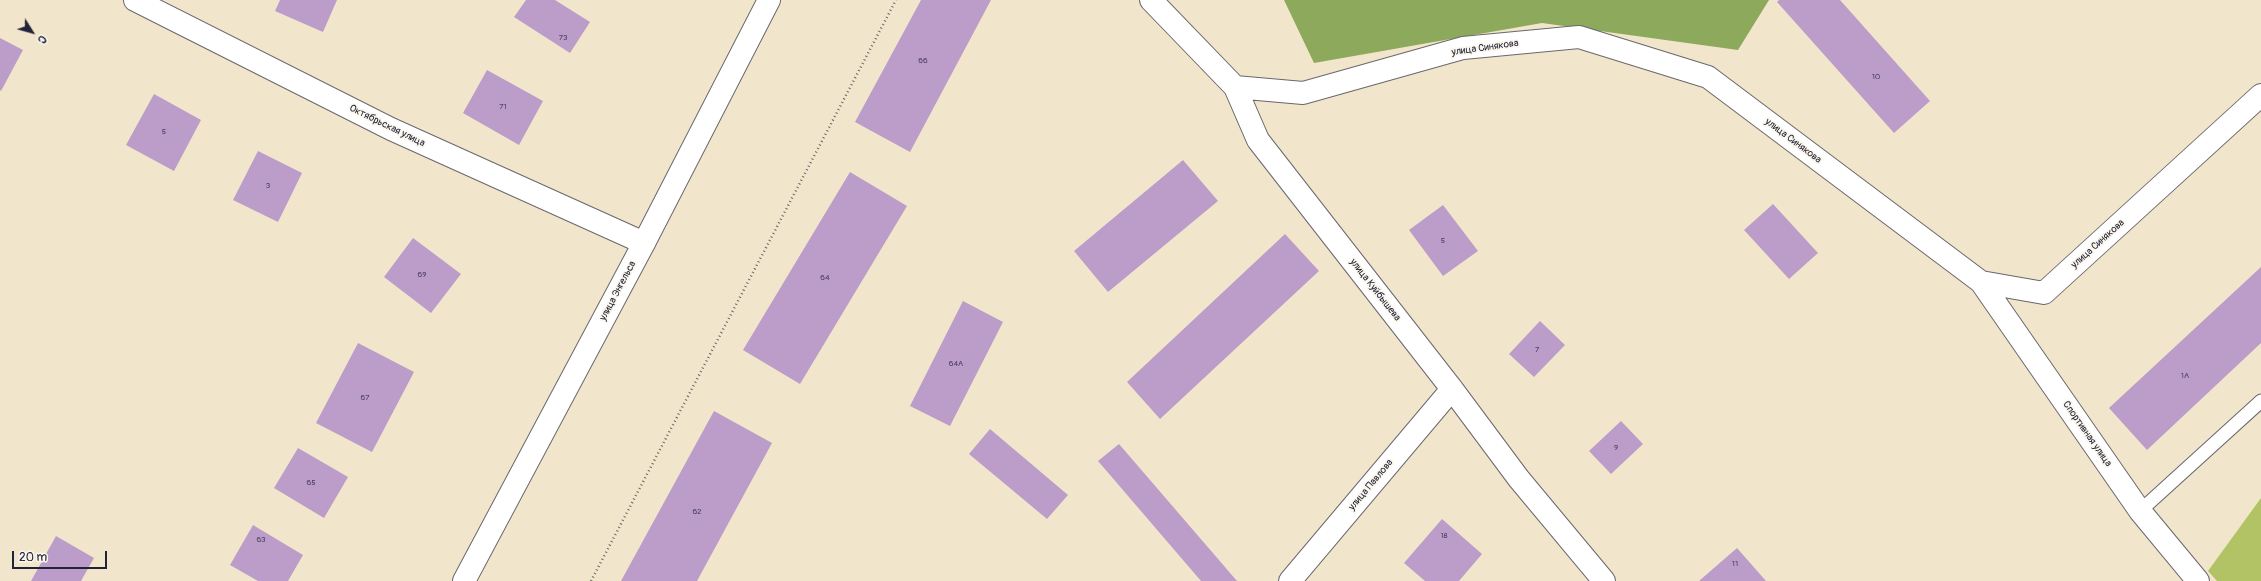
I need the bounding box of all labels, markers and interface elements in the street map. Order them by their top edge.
north arrow [12,12,52,52]
text: С [35,33,49,46]
house number: 73 [559,33,567,43]
street label: улица Синякова [1451,37,1519,59]
house number: 66 [918,56,928,66]
house number: 10 [1872,72,1880,82]
street label: Октябрьская улица [347,102,427,150]
house number: 71 [499,102,507,112]
street label: улица Синякова [1762,116,1824,166]
house number: 5 [162,127,166,137]
house number: 3 [266,181,270,191]
street label: улица Синякова [2069,217,2127,271]
house number: 5 [1441,236,1445,246]
street label: улица Куйбышева [1347,257,1403,323]
street label: улица Энгельса [597,259,639,323]
house number: 69 [418,270,426,280]
house number: 64 [820,273,830,283]
house number: 7 [1535,345,1539,355]
house number: 64А [949,359,963,369]
house number: 1А [2181,371,2189,381]
house number: 67 [361,393,369,403]
street label: Спортивная улица [2060,399,2114,469]
house number: 9 [1614,443,1618,453]
street label: улица Павлова [1346,457,1396,513]
house number: 65 [307,478,315,488]
house number: 62 [692,507,702,517]
house number: 18 [1440,531,1448,541]
house number: 63 [256,535,266,545]
scale bar [14,543,109,569]
text: 20 m [19,550,47,565]
house number: 11 [1732,559,1738,569]

